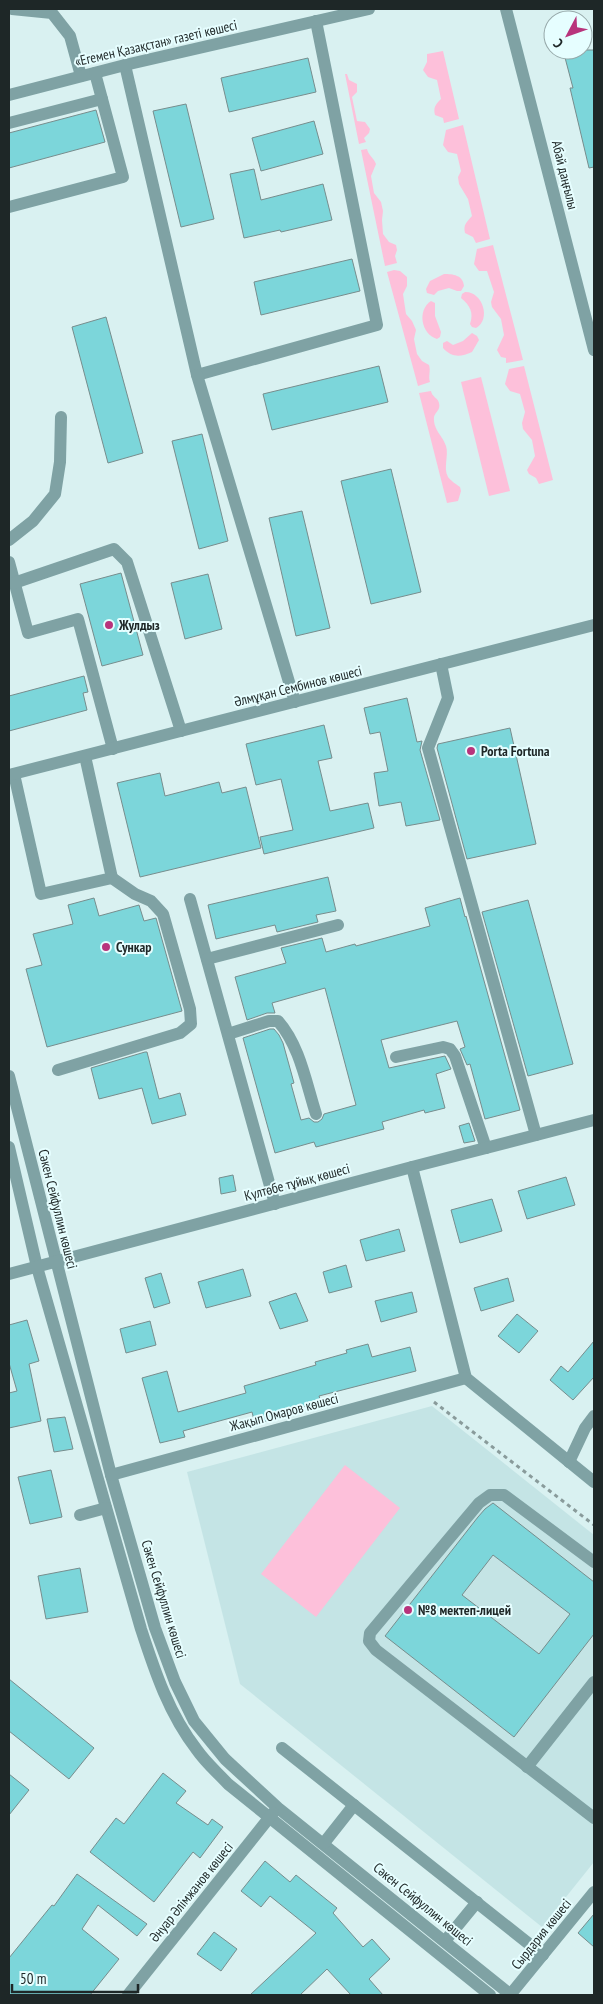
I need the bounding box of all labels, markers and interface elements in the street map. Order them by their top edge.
north arrow [543,10,593,60]
street label: «Егемен Қазақстан» газеті көшесі [73,16,239,70]
text: С [549,35,567,52]
street label: Абай даңғылы [548,139,582,211]
place label: Жулдыз [118,616,160,634]
marker: Жулдыз [103,619,115,631]
street label: Әлмұқан Сембинов көшесі [232,661,364,711]
place label: Porta Fortuna [481,742,550,760]
marker: Porta Fortuna [465,745,477,757]
place label: Сункар [116,938,152,956]
marker: Сункар [100,941,112,953]
street label: Сәкен Сейфуллин көшесі [34,1147,82,1271]
street label: Күлтөбе тұйық көшесі [242,1159,352,1205]
street label: Жақып Омаров көшесі [227,1389,340,1435]
street label: Сәкен Сейфуллин көшесі [137,1538,191,1660]
place label: №8 мектеп-лицей [418,1601,511,1619]
marker: №8 мектеп-лицей [402,1604,414,1616]
street label: Әнуар Әлімжанов көшесі [145,1838,237,1946]
street label: Сәкен Сейфуллин көшесі [370,1858,476,1950]
street label: Сырдария көшесі [507,1895,575,1973]
scale bar [12,1962,139,1994]
text: 50 m [20,1969,46,1988]

